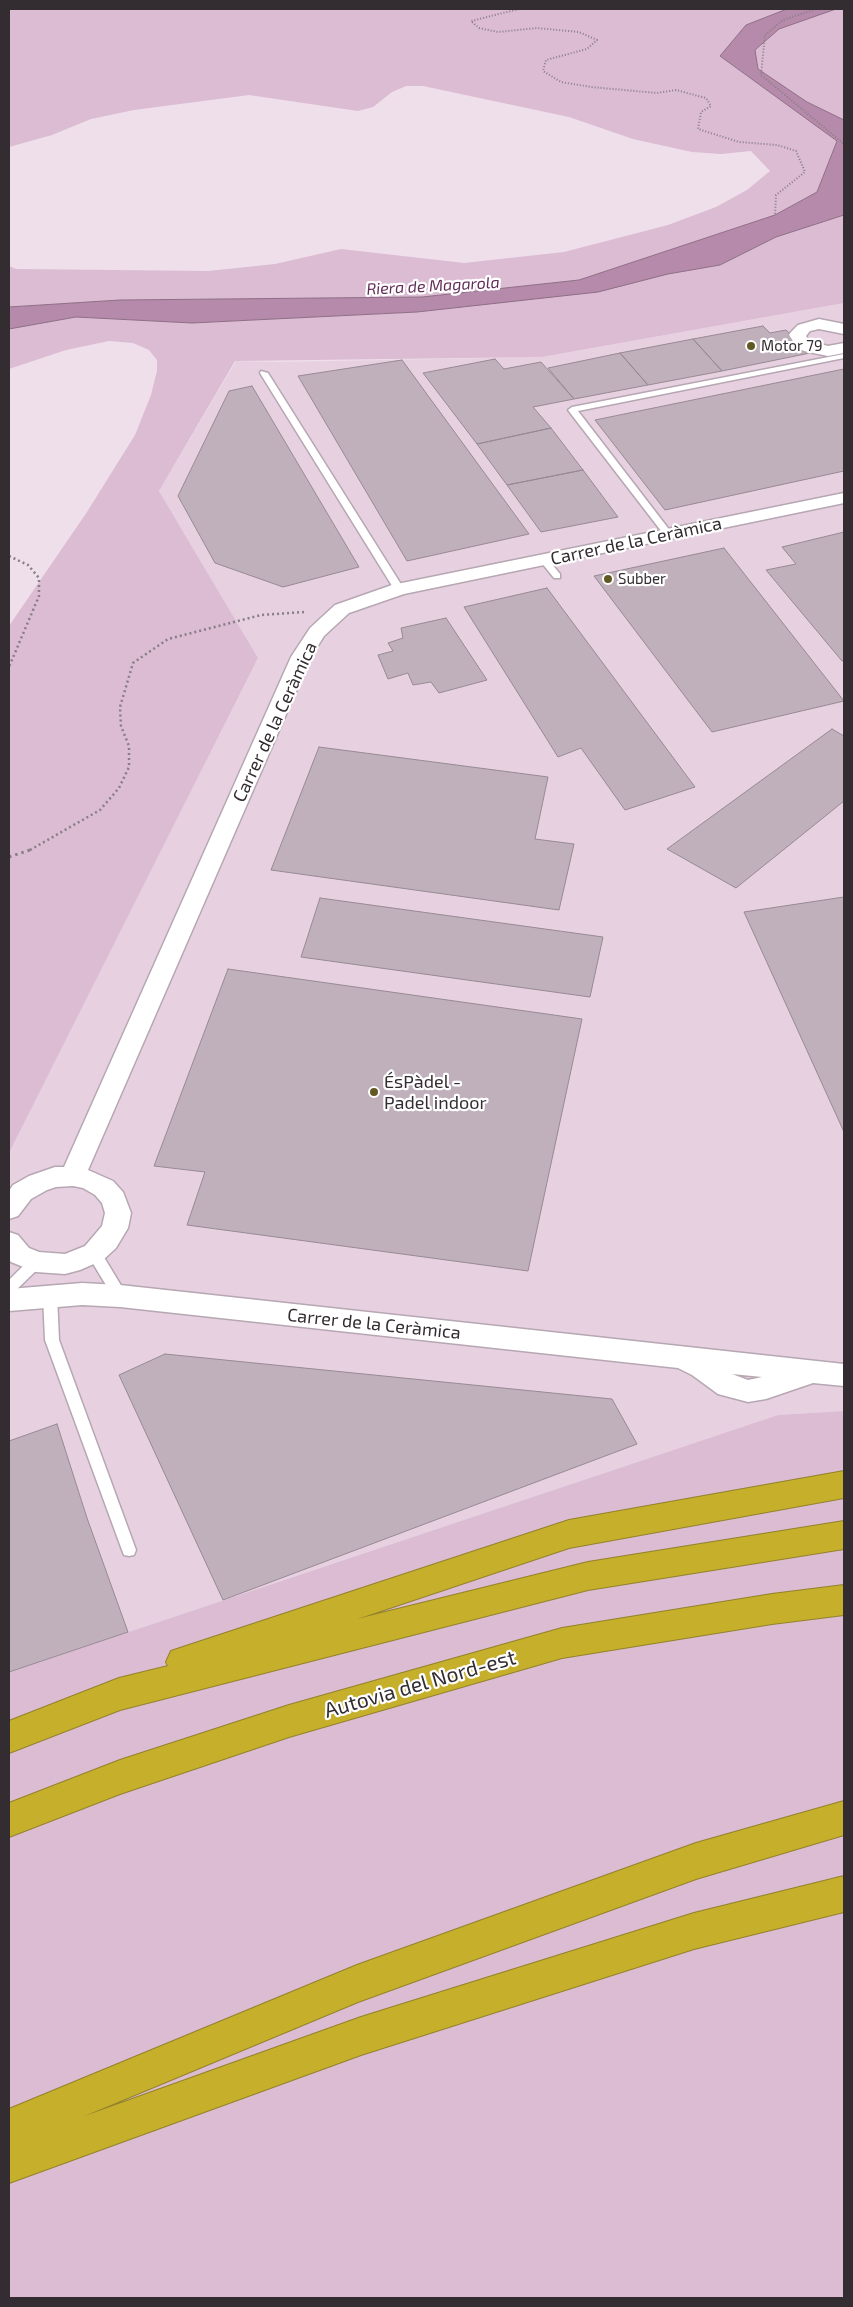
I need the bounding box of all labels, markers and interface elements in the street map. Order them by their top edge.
water label: Riera de Magarola [366,273,500,299]
place label: Motor 79 [761,337,823,355]
marker: Motor 79 [745,340,757,352]
street label: Carrer de la Ceràmica [548,512,724,570]
place label: Subber [618,570,666,588]
marker: Subber [602,573,614,585]
street label: Carrer de la Ceràmica [228,638,322,806]
place label: ÉsPàdel - Padel indoor [384,1071,487,1114]
marker: ÉsPàdel - Padel indoor [368,1086,380,1098]
street label: Carrer de la Ceràmica [286,1304,462,1344]
street label: Autovia del Nord-est [321,1645,519,1723]

